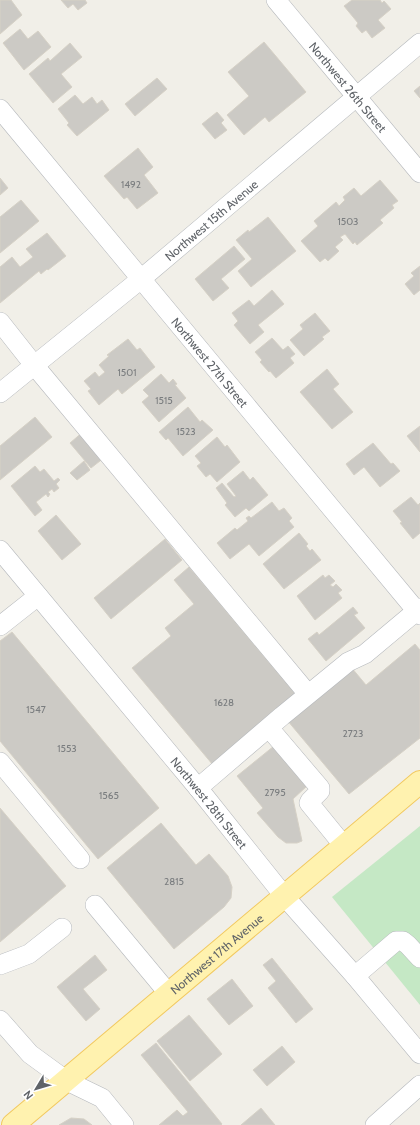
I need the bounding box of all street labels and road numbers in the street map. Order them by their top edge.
street label: Northwest 26th Street [306,39,390,135]
street label: Northwest 15th Avenue [161,176,261,263]
street label: Northwest 27th Street [169,314,252,410]
street label: Northwest 28th Street [168,754,251,851]
street label: Northwest 17th Avenue [167,910,266,997]

